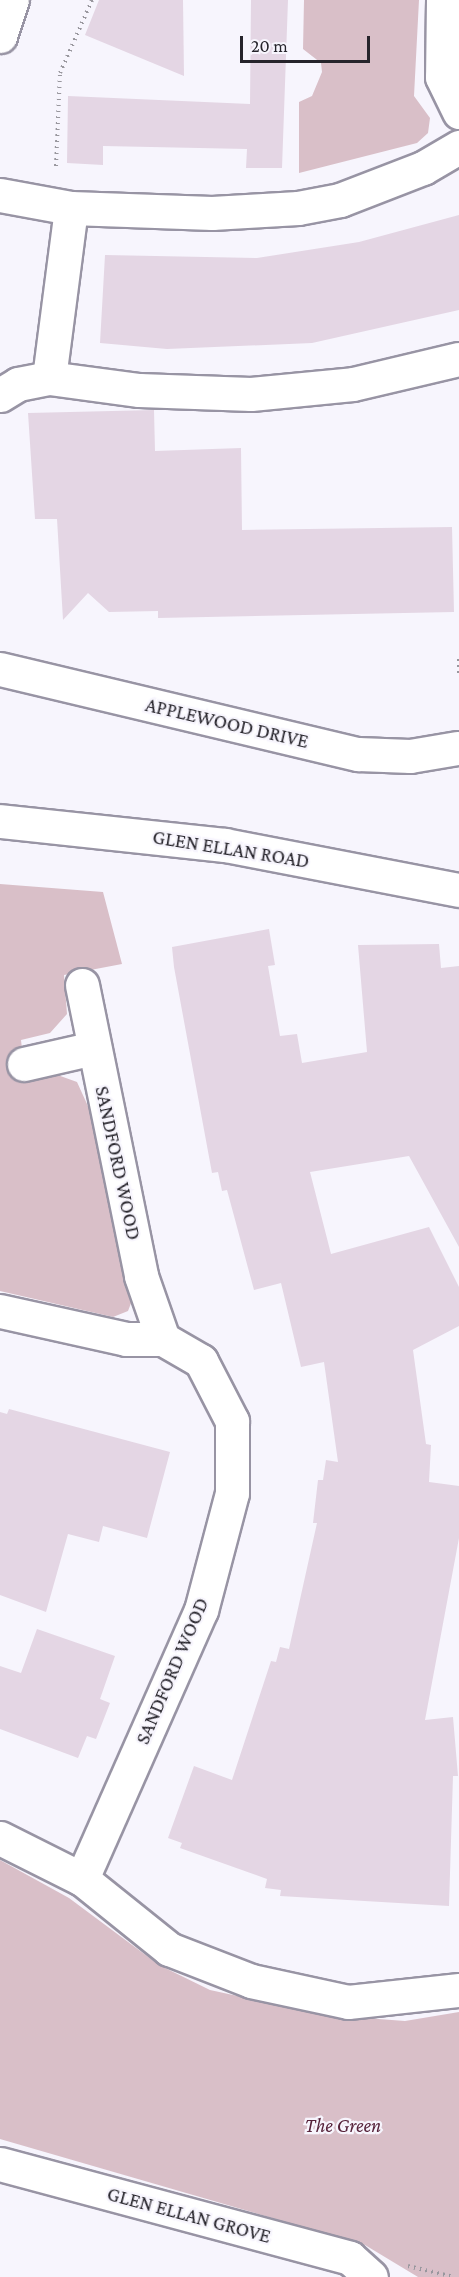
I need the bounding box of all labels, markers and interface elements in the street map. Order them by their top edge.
scale bar [243,24,374,62]
text: 20 m [251,36,288,56]
street label: APPLEWOOD DRIVE [143,693,311,753]
street label: GLEN ELLAN ROAD [151,825,311,873]
street label: SANDFORD WOOD [90,1084,146,1242]
street label: SANDFORD WOOD [130,1594,214,1748]
park label: The Green [305,2113,381,2137]
street label: GLEN ELLAN GROVE [105,2182,273,2248]

